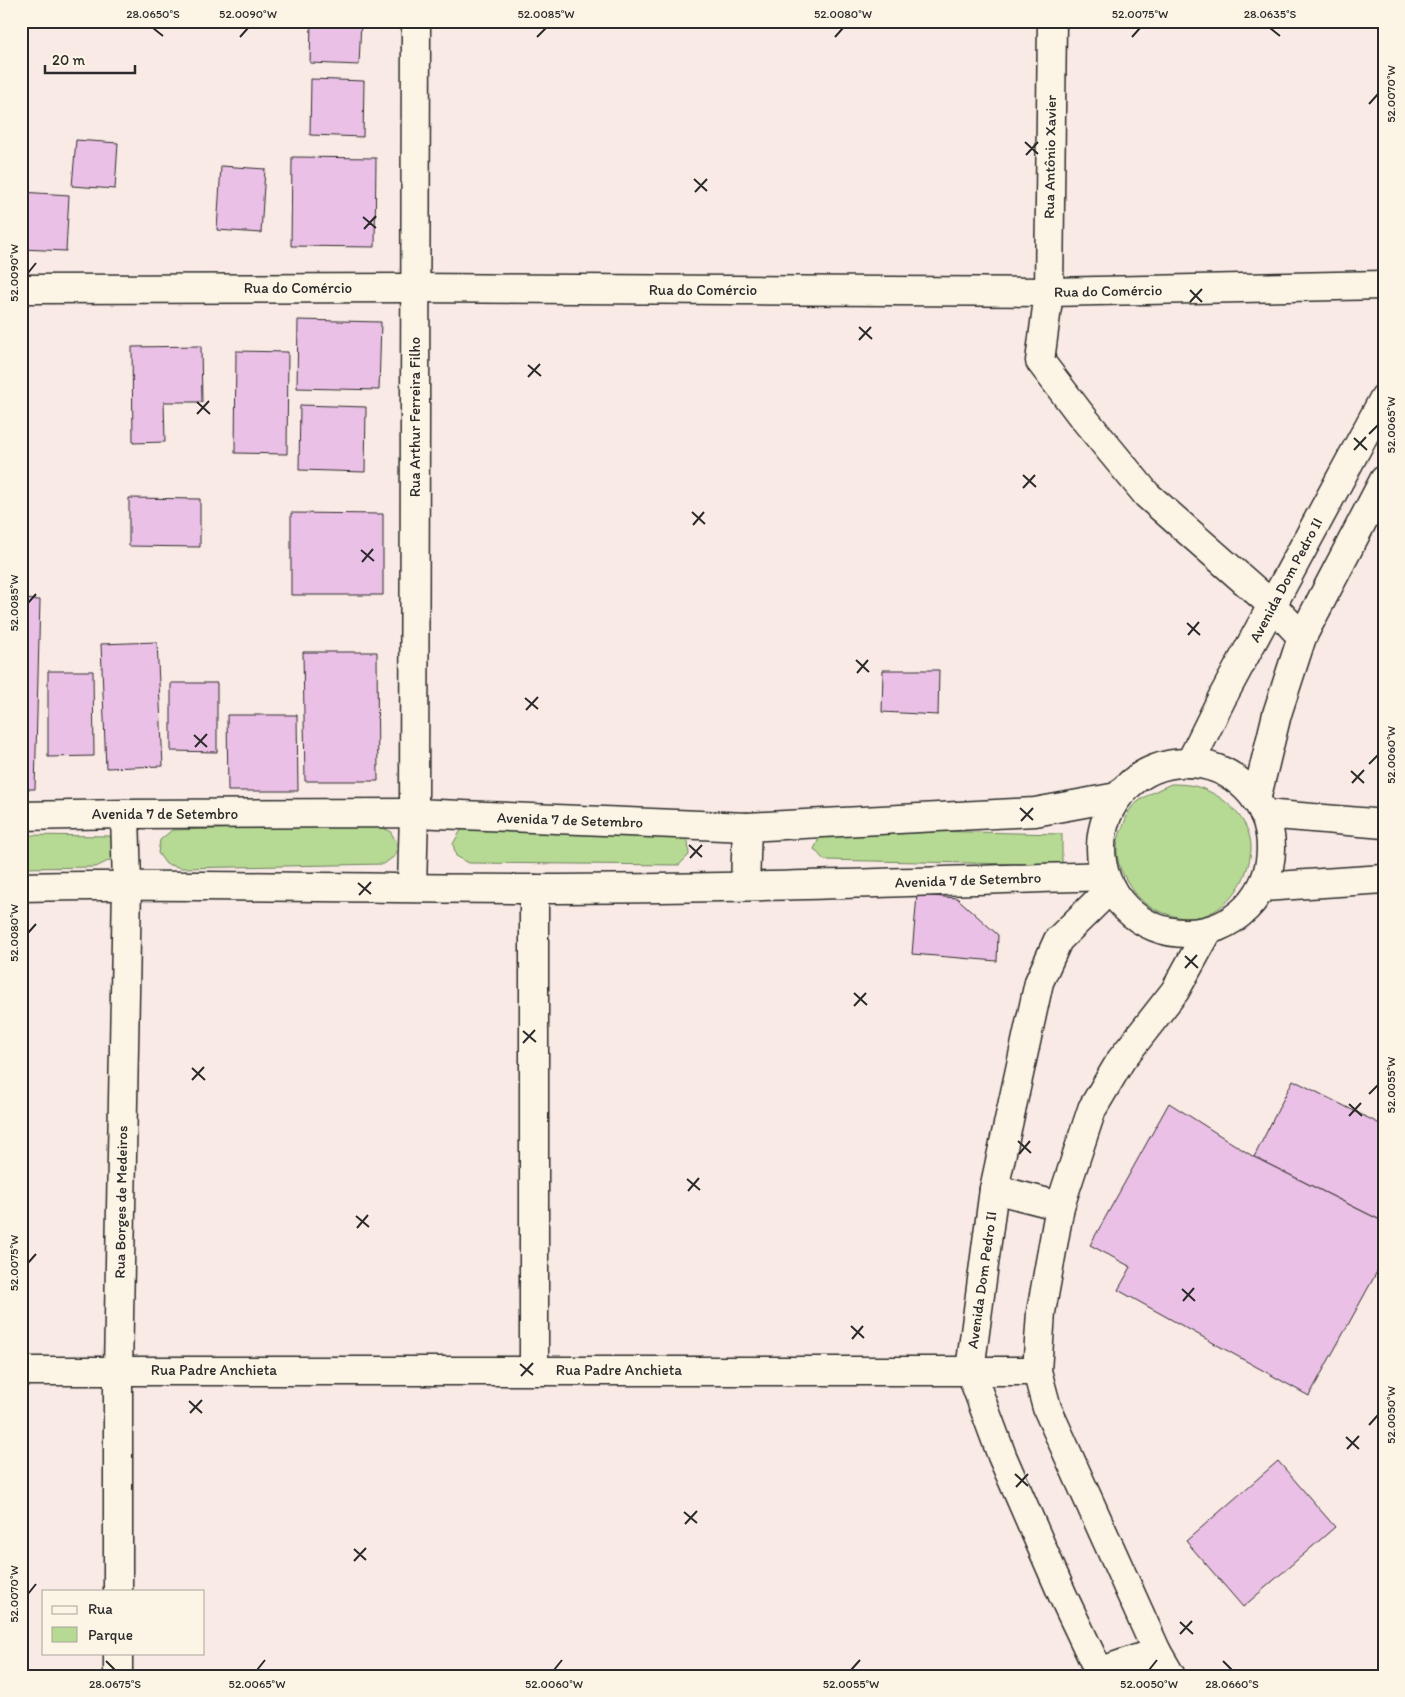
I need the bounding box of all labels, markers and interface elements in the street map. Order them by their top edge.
text: 28.0650°S [126,7,180,21]
text: 52.0090°W [219,7,277,21]
text: 52.0085°W [517,7,575,21]
text: 52.0080°W [814,7,872,21]
text: 52.0075°W [1112,7,1168,21]
text: 28.0635°S [1244,7,1297,21]
scale bar [45,42,135,74]
text: 20 m [52,51,86,69]
text: 52.0070°W [1384,65,1398,123]
street label: Rua Antônio Xavier [1040,95,1060,219]
text: 52.0090°W [7,244,21,302]
street label: Rua do Comércio [244,279,352,297]
street label: Rua do Comércio [649,281,757,299]
street label: Rua do Comércio [1054,281,1162,301]
street label: Rua Arthur Ferreira Filho [406,337,424,497]
text: 52.0065°W [1384,397,1398,453]
street label: Avenida Dom Pedro II [1246,515,1326,645]
text: 52.0085°W [7,574,21,632]
text: 52.0060°W [1384,726,1398,784]
street label: Avenida 7 de Setembro [92,805,238,823]
street label: Avenida 7 de Setembro [497,808,643,832]
street label: Avenida 7 de Setembro [895,868,1041,892]
text: 52.0080°W [7,904,21,962]
text: 52.0055°W [1384,1057,1398,1113]
street label: Rua Borges de Medeiros [111,1125,131,1279]
street label: Avenida Dom Pedro II [963,1210,1001,1350]
text: 52.0075°W [7,1235,21,1291]
street label: Rua Padre Anchieta [151,1361,277,1379]
street label: Rua Padre Anchieta [556,1361,682,1379]
text: 52.0050°W [1384,1386,1398,1444]
text: 52.0070°W [7,1565,21,1623]
legend [42,1590,205,1654]
text: Rua [88,1600,113,1618]
text: Parque [88,1626,133,1644]
text: 28.0675°S [89,1677,141,1691]
text: 52.0065°W [229,1677,285,1691]
text: 52.0060°W [525,1677,583,1691]
text: 52.0055°W [823,1677,879,1691]
text: 52.0050°W [1120,1677,1178,1691]
text: 28.0660°S [1205,1677,1259,1691]

